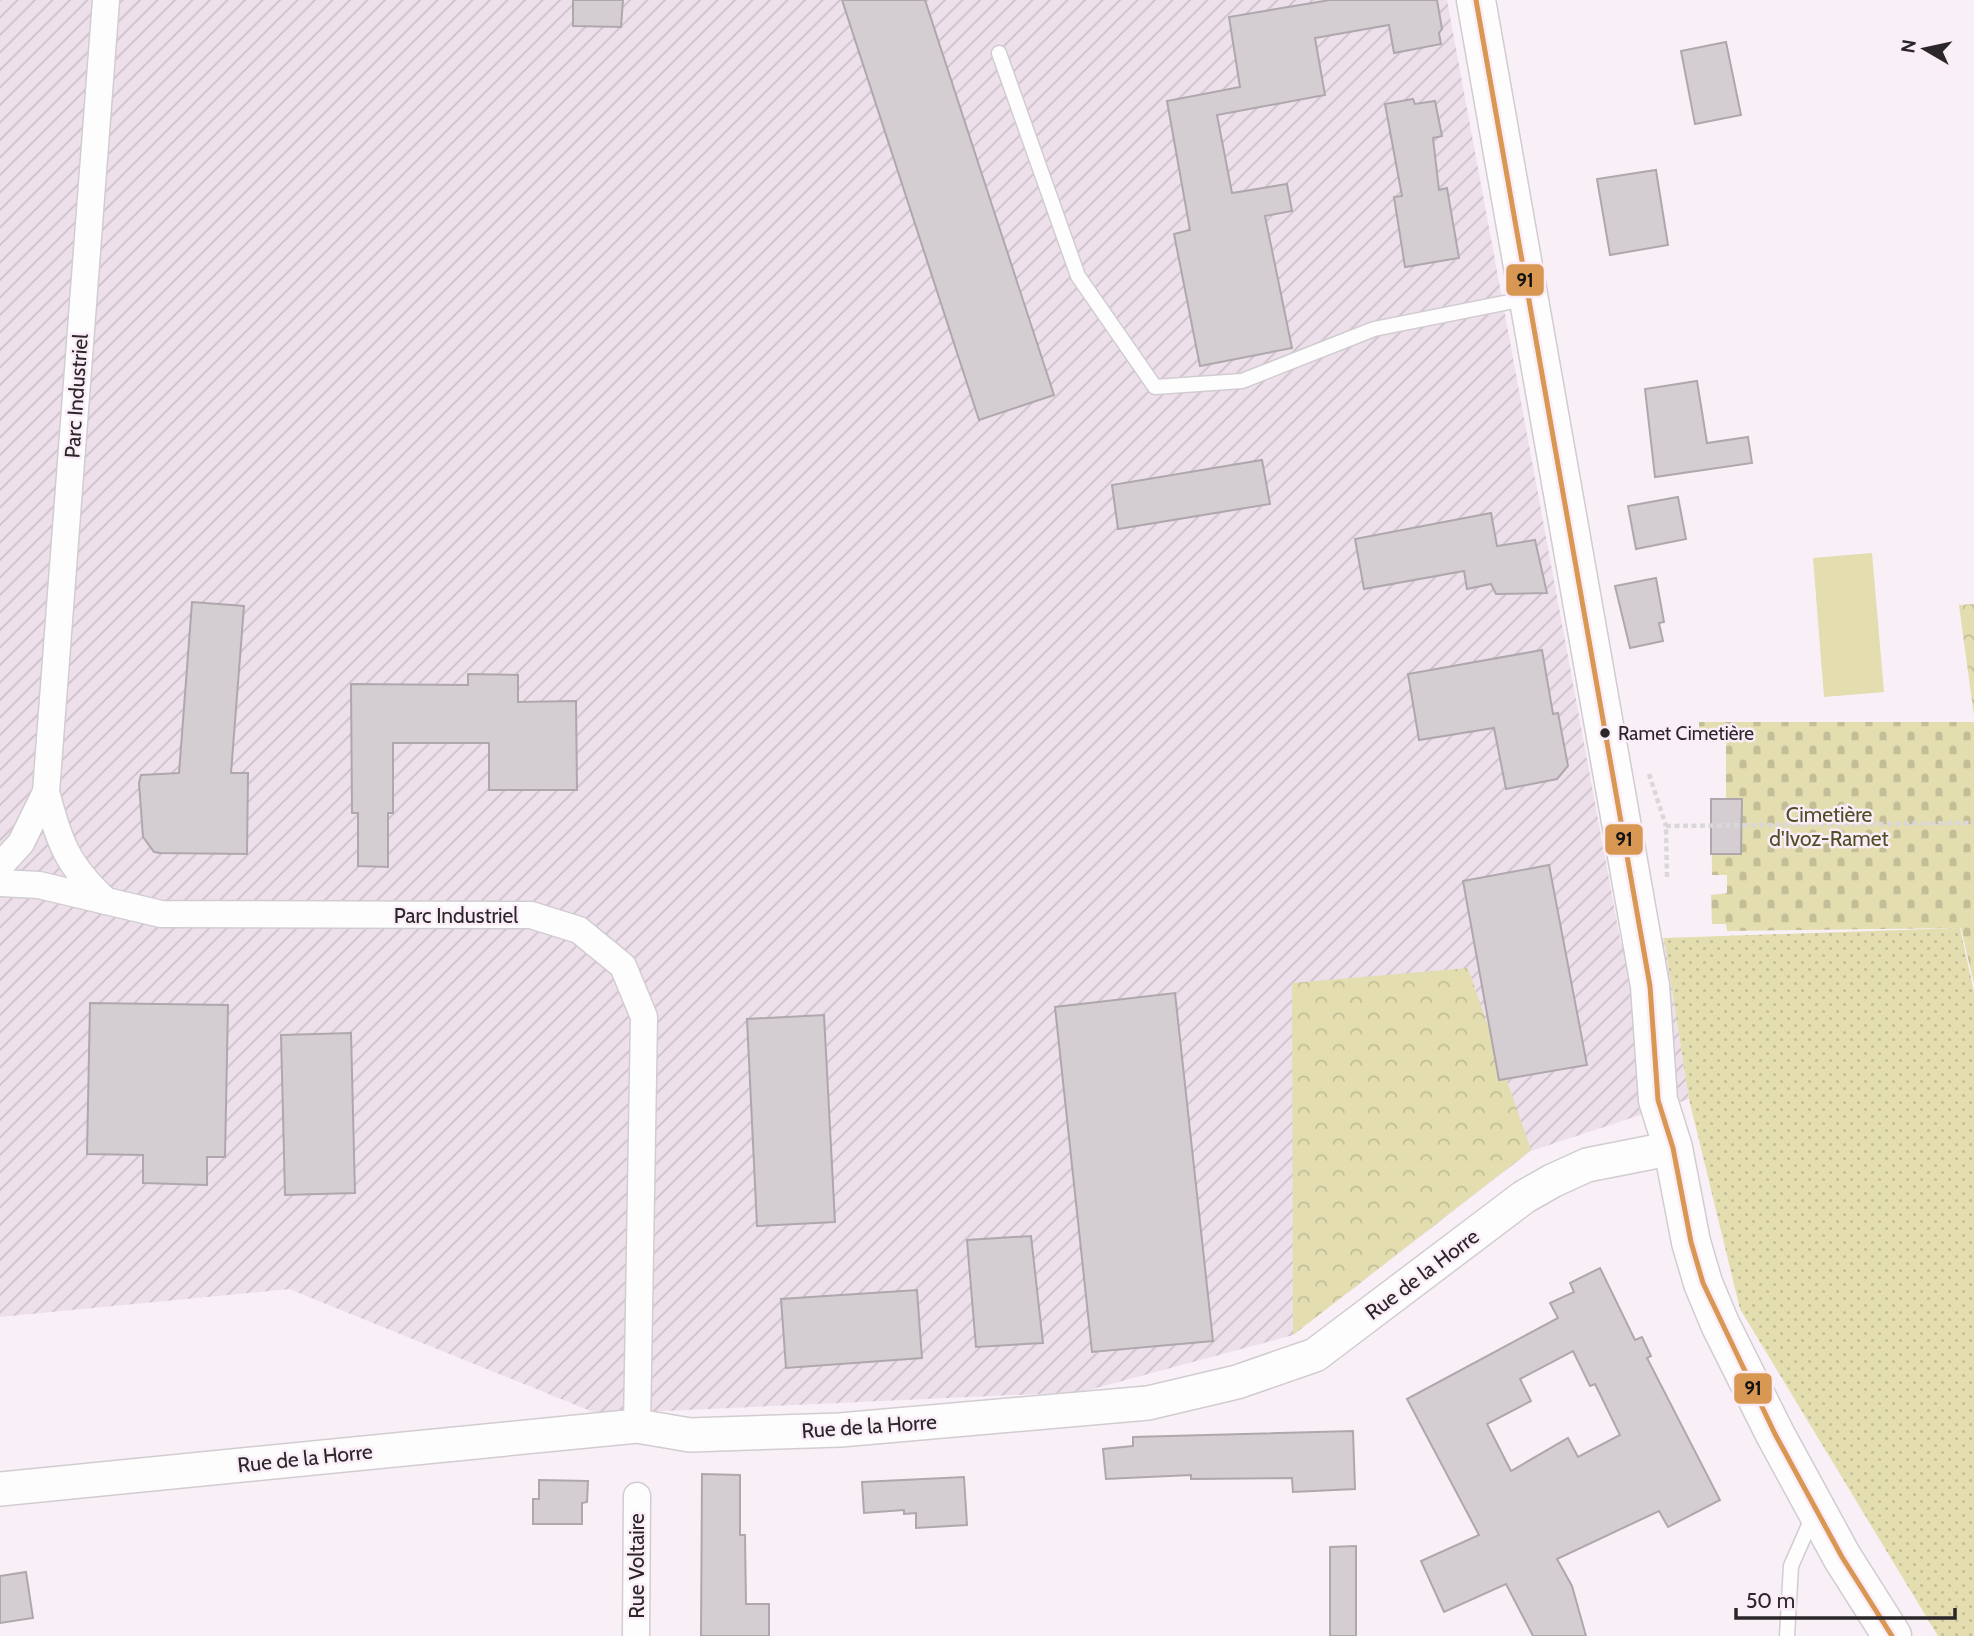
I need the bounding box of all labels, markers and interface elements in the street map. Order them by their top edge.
north arrow [1890,14,1960,84]
text: N [1896,38,1921,55]
line badge: 91 [1505,263,1545,297]
text: 91 [1516,269,1534,292]
street label: Parc Industriel [59,333,93,459]
place label: Ramet Cimetière [1618,722,1754,745]
marker: Ramet Cimetière [1598,726,1612,740]
park label: Cimetière d'Ivoz-Ramet [1769,802,1889,851]
line badge: 91 [1604,823,1644,856]
text: 91 [1615,828,1633,851]
street label: Parc Industriel [394,903,518,928]
street label: Rue de la Horre [1360,1223,1484,1325]
line badge: 91 [1733,1372,1773,1405]
text: 91 [1744,1377,1762,1400]
street label: Rue de la Horre [800,1409,938,1443]
street label: Rue de la Horre [236,1438,374,1478]
street label: Rue Voltaire [624,1513,649,1619]
scale bar [1736,1576,1955,1620]
text: 50 m [1746,1588,1795,1613]

